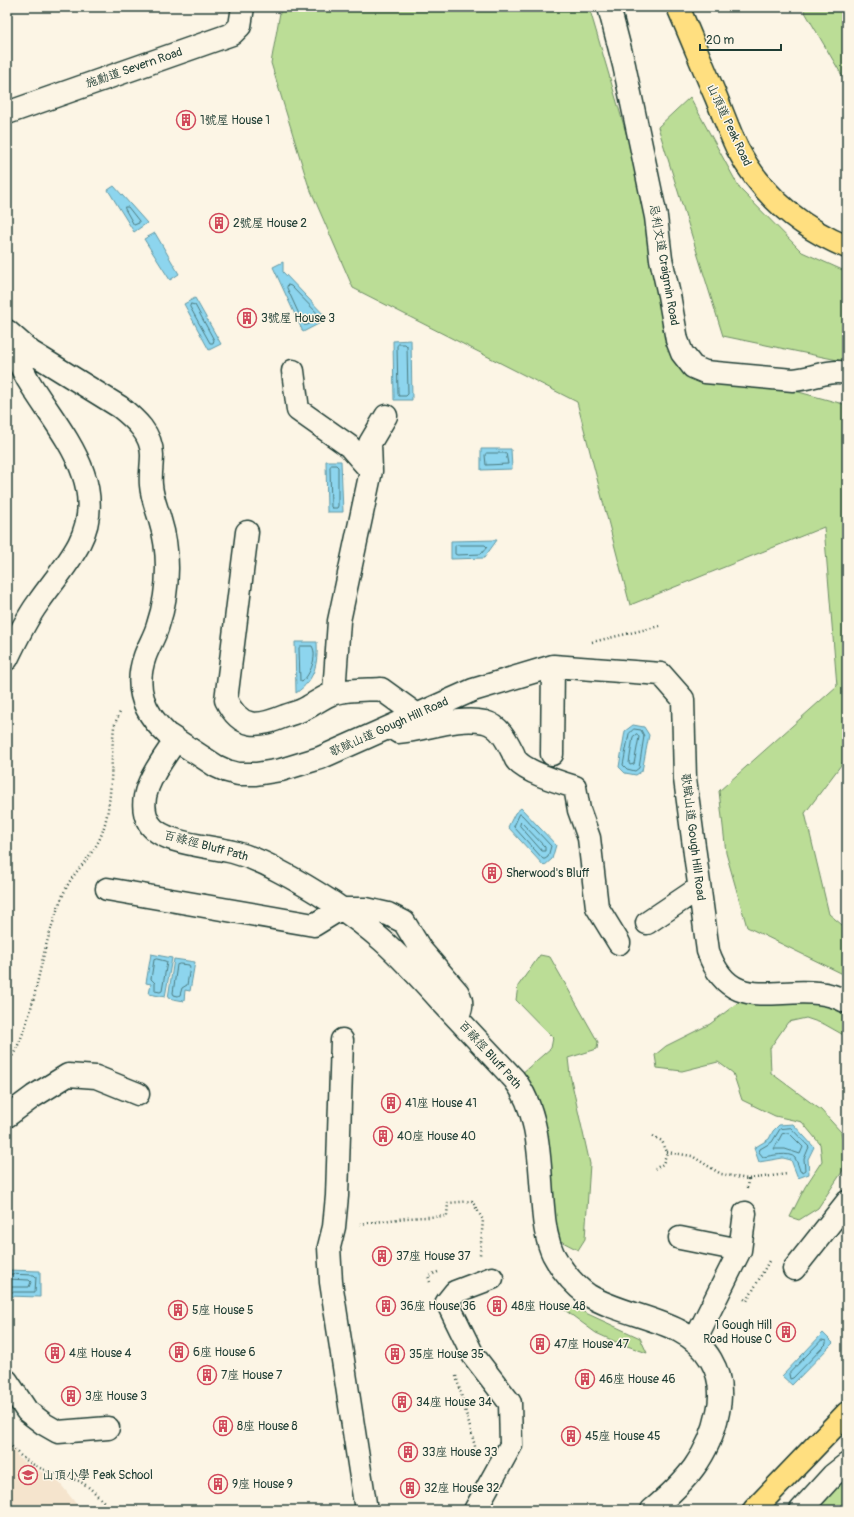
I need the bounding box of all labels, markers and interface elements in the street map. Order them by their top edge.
scale bar [700,26,781,52]
text: 20 m [706,33,735,48]
street label: 施勳道 Severn Road [84,44,184,92]
street label: 山頂道 Peak Road [703,81,755,169]
building icon: 1號屋 House 1 [175,109,197,131]
place label: 1號屋 House 1 [200,113,270,128]
street label: 忌利文道 Craigmin Road [646,203,682,327]
building icon: 2號屋 House 2 [208,212,230,234]
place label: 2號屋 House 2 [233,216,307,231]
building icon: 3號屋 House 3 [236,307,258,329]
place label: 3號屋 House 3 [261,311,335,326]
street label: 歌賦山道 Gough Hill Road [327,694,451,760]
street label: 歌賦山道 Gough Hill Road [678,772,708,902]
street label: 百祿徑 Bluff Path [162,828,250,865]
building icon: Sherwood's Bluff [481,862,503,884]
place label: Sherwood's Bluff [506,866,590,881]
street label: 百祿徑 Bluff Path [455,1018,525,1092]
building icon: 41座 House 41 [380,1092,402,1114]
place label: 41座 House 41 [405,1096,477,1111]
building icon: 40座 House 40 [372,1125,394,1147]
place label: 40座 House 40 [397,1129,476,1144]
building icon: 37座 House 37 [371,1245,393,1267]
place label: 37座 House 37 [396,1249,471,1264]
building icon: 36座 House 36 [375,1295,397,1317]
building icon: 48座 House 48 [486,1295,508,1317]
building icon: 5座 House 5 [167,1299,189,1321]
place label: 36座 House 36 [400,1299,476,1314]
place label: 48座 House 48 [511,1299,586,1314]
place label: 5座 House 5 [192,1303,254,1318]
place label: 1 Gough Hill Road House C [703,1318,772,1347]
building icon: 1 Gough Hill Road House C [775,1321,797,1343]
building icon: 47座 House 47 [529,1333,551,1355]
place label: 47座 House 47 [554,1337,630,1352]
building icon: 6座 House 6 [168,1341,190,1363]
building icon: 4座 House 4 [44,1342,66,1364]
building icon: 35座 House 35 [384,1343,406,1365]
place label: 6座 House 6 [193,1345,256,1360]
place label: 4座 House 4 [69,1346,132,1361]
place label: 35座 House 35 [409,1347,484,1362]
building icon: 7座 House 7 [196,1364,218,1386]
place label: 7座 House 7 [221,1368,283,1383]
building icon: 46座 House 46 [574,1368,596,1390]
place label: 46座 House 46 [599,1372,675,1387]
building icon: 3座 House 3 [60,1385,82,1407]
place label: 3座 House 3 [85,1389,147,1404]
building icon: 34座 House 34 [391,1391,413,1413]
place label: 34座 House 34 [416,1395,492,1410]
building icon: 8座 House 8 [212,1415,234,1437]
place label: 8座 House 8 [237,1419,298,1434]
building icon: 45座 House 45 [560,1425,582,1447]
place label: 45座 House 45 [585,1429,661,1444]
building icon: 33座 House 33 [397,1441,419,1463]
place label: 33座 House 33 [422,1445,498,1460]
school or university icon: 山頂小學 Peak School [17,1464,39,1486]
place label: 山頂小學 Peak School [42,1468,153,1483]
building icon: 9座 House 9 [207,1473,229,1495]
place label: 9座 House 9 [232,1477,293,1492]
building icon: 32座 House 32 [399,1477,421,1499]
place label: 32座 House 32 [424,1481,500,1496]

